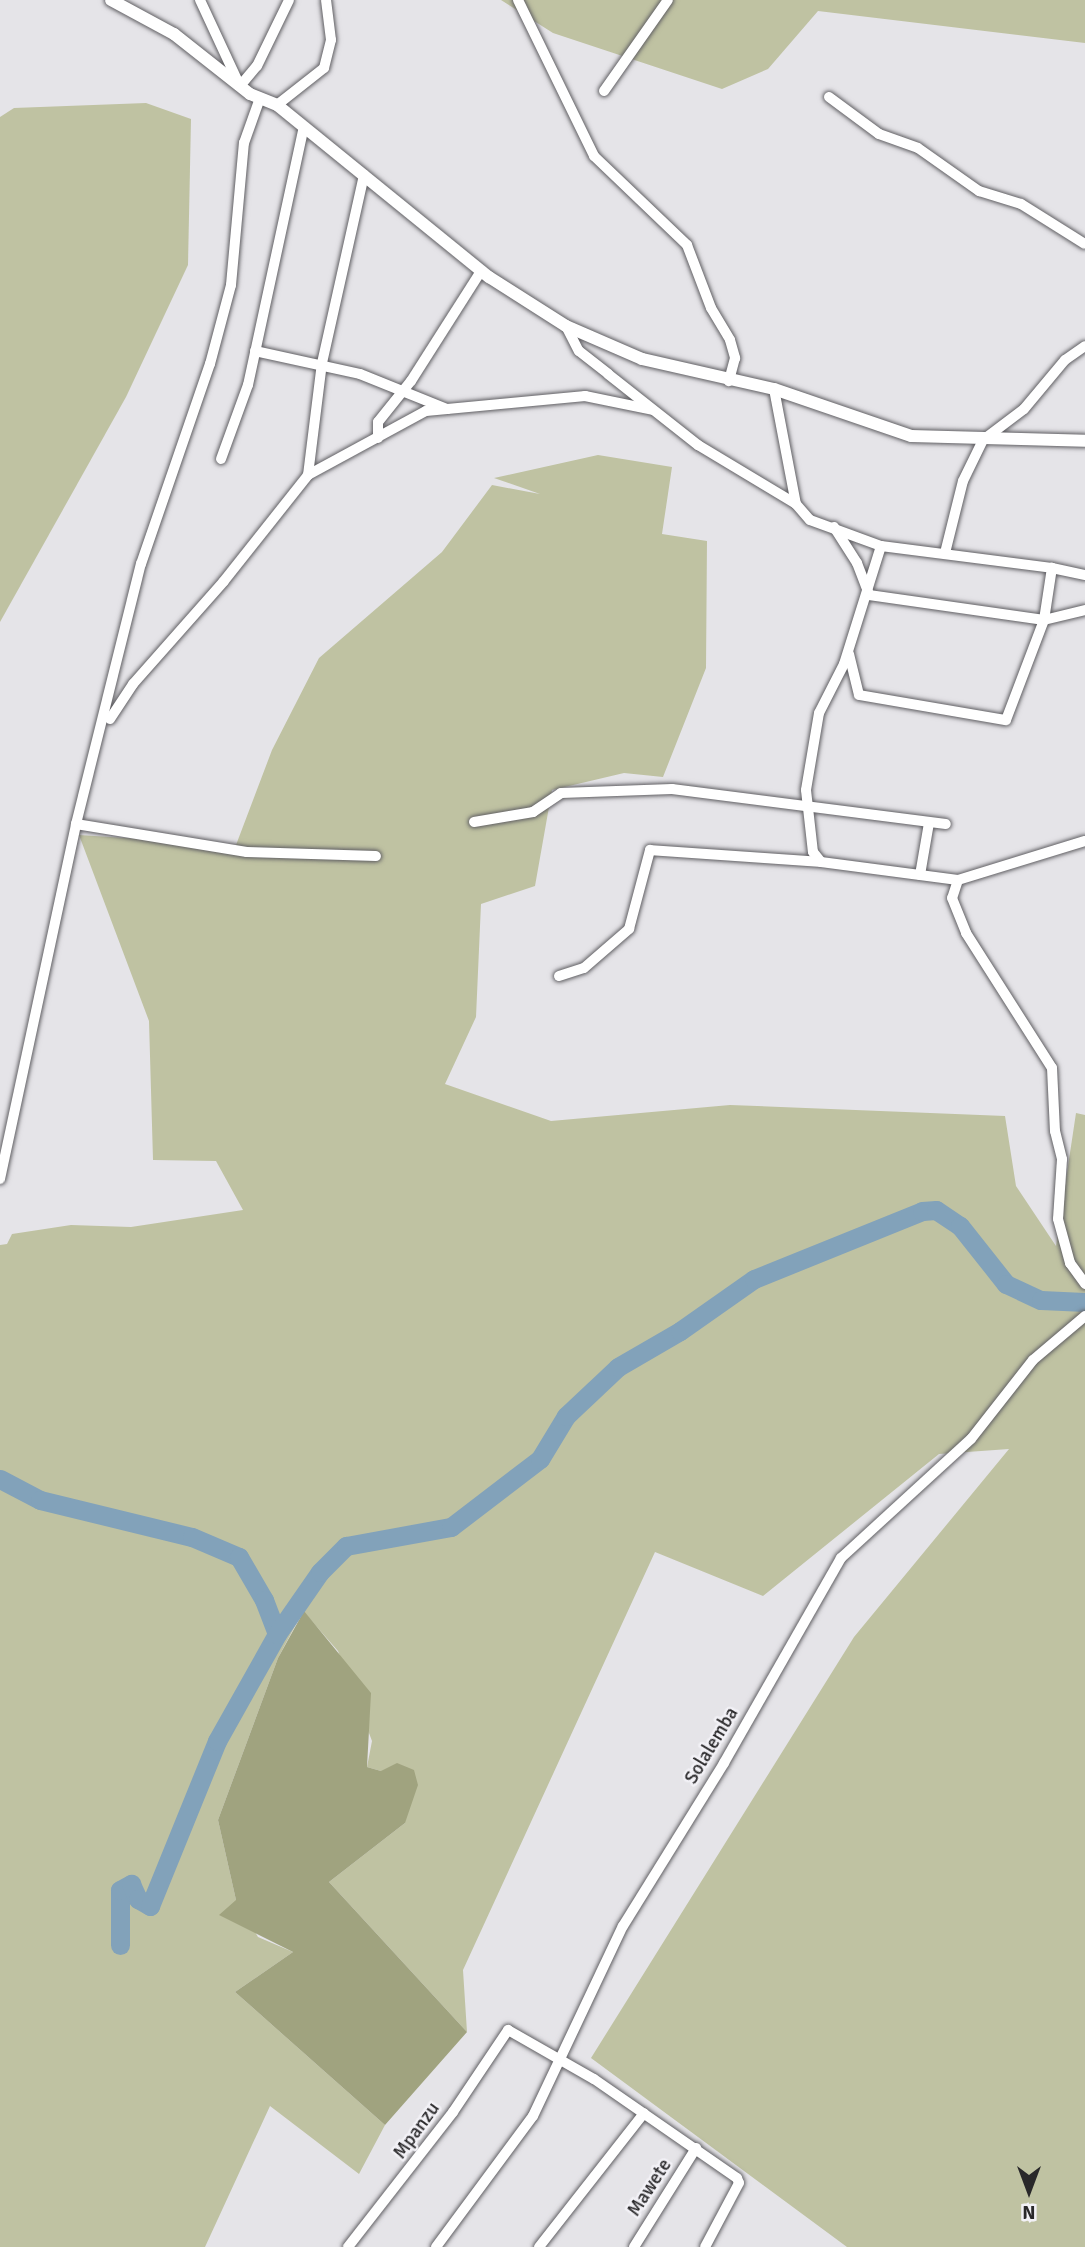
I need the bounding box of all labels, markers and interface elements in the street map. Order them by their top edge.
street label: Solalemba [680,1704,744,1788]
street label: Mpanzu [389,2098,445,2164]
street label: Mawete [623,2155,677,2221]
north arrow [994,2156,1064,2226]
text: N [1022,2200,1036,2224]

